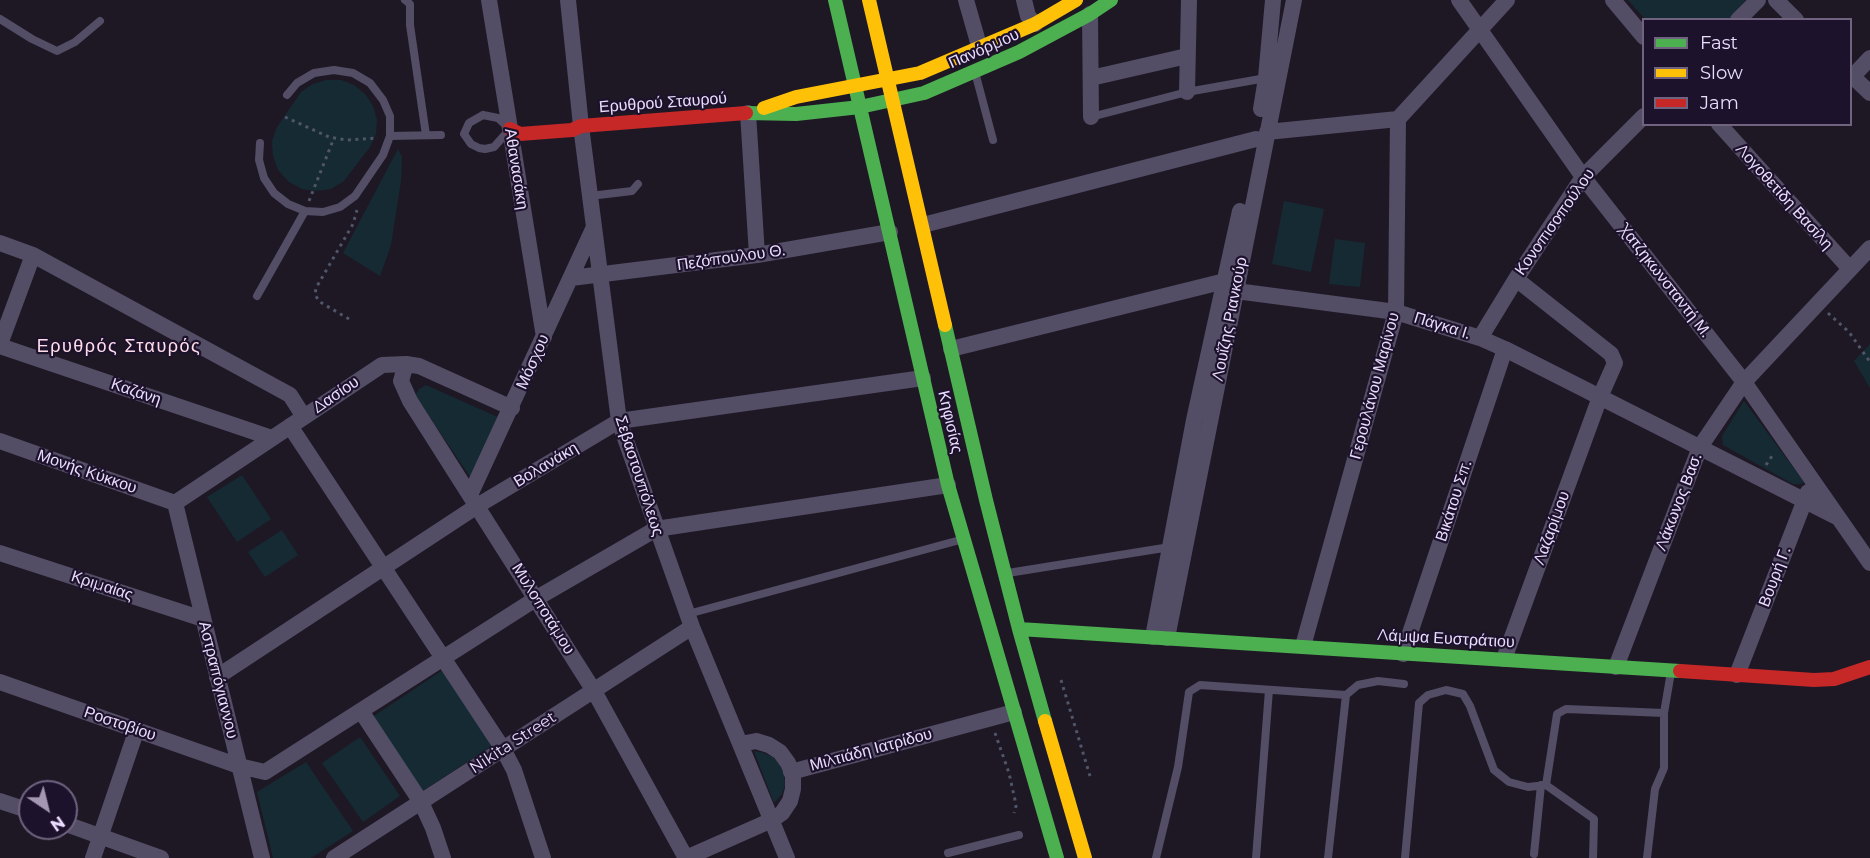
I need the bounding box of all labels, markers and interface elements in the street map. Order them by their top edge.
legend [1642,18,1852,126]
street label: Πανόρμου [946,25,1022,73]
text: Fast [1700,32,1738,54]
text: Slow [1700,62,1743,84]
street label: Ερυθρού Σταυρού [598,89,728,117]
text: Jam [1700,92,1739,114]
street label: Αθανασάκη [500,127,532,211]
street label: Λογοθετίδη Βασίλη [1731,140,1837,254]
street label: Κονοπισοπούλου [1511,165,1599,279]
street label: Χατζηκωνσταντή Μ. [1615,221,1715,341]
street label: Πεζόπουλου Θ. [676,241,786,275]
street label: Λουΐζης Ριανκούρ [1209,255,1251,383]
street label: Πάγκα Ι. [1412,308,1472,344]
street label: Γερουλάνου Μαρίνου [1346,310,1404,462]
street label: Μόσχου [512,331,554,393]
district label: Ερυθρός Σταυρός [37,336,201,358]
street label: Δασίου [309,373,363,417]
street label: Καζάνη [108,374,164,410]
street label: Κηφισίας [933,389,967,455]
street label: Σεβαστουπόλεως [610,413,668,539]
street label: Βολανάκη [510,438,582,492]
street label: Μονής Κύκκου [35,446,139,498]
street label: Λάκωνος Βασ. [1652,451,1706,553]
street label: Βικάτου Σπ. [1432,458,1476,544]
street label: Λαζαρίμου [1530,489,1574,567]
street label: Βουρή Γ. [1755,544,1795,610]
street label: Μυλοποτάμου [507,560,579,658]
street label: Κριμαίας [69,567,135,605]
street label: Αστραπόγιαννου [194,619,242,741]
street label: Λάμψα Ευστράτιου [1377,626,1515,652]
street label: Ροστοβίου [81,703,159,745]
street label: Nikita Street [466,708,560,778]
street label: Μιλτιάδη Ιατρίδου [808,724,934,776]
north arrow [18,780,78,840]
text: N [47,812,68,835]

